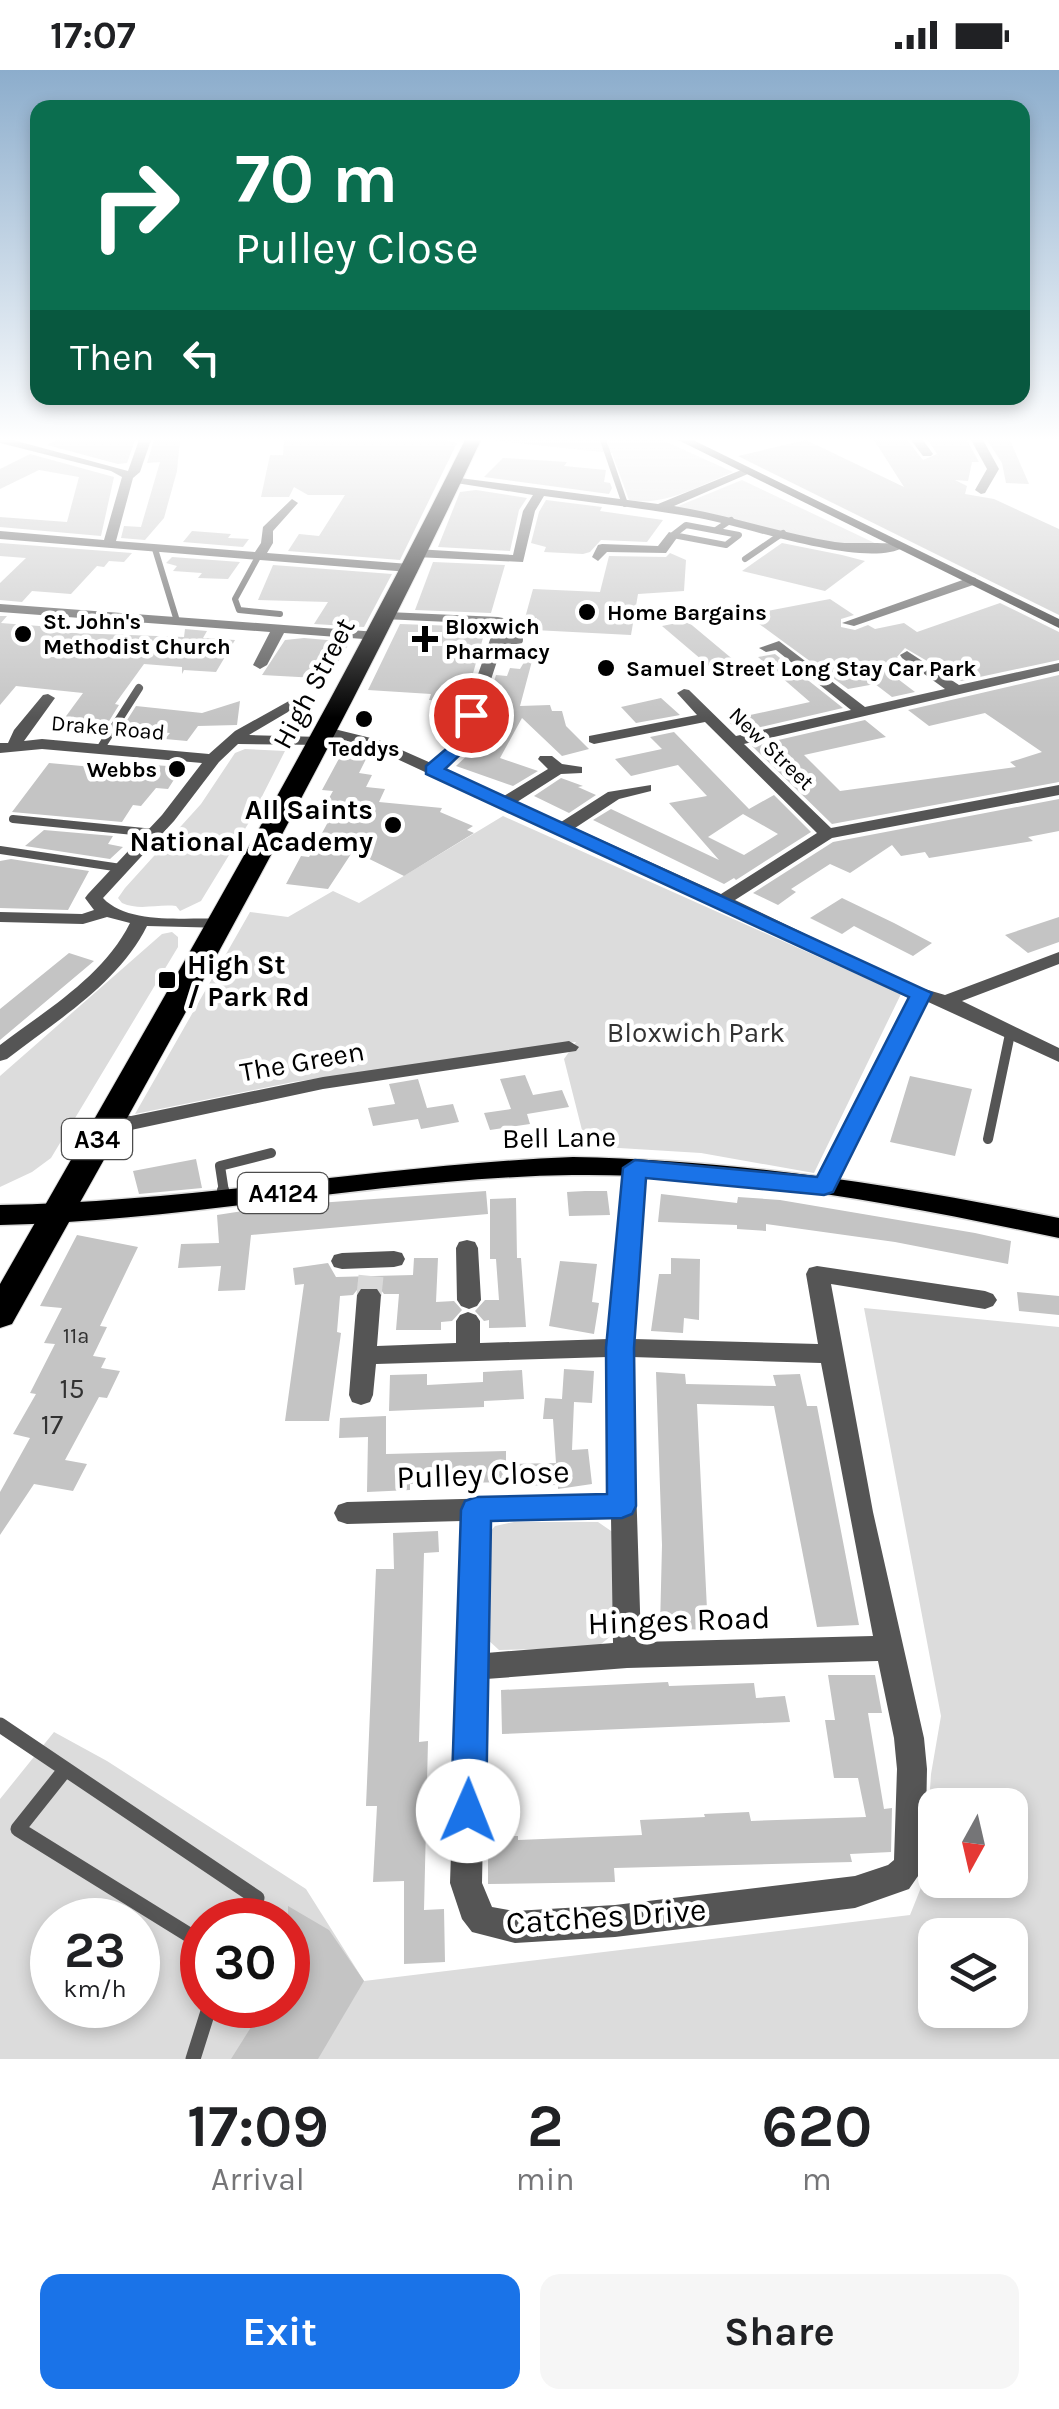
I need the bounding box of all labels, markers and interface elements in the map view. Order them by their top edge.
text: 17:07 [50,13,136,58]
text: 70 m [235,138,398,220]
icon: right [70,140,200,270]
text: Pulley Close [235,222,479,274]
icon: left [174,330,229,385]
text: Then [70,335,154,380]
place label: Home Bargains [607,600,767,626]
marker: Home Bargains [576,601,598,623]
place label: St. John's Methodist Church [43,609,231,660]
street label: High Street [265,612,362,754]
place label: Bloxwich Pharmacy [445,614,549,665]
marker: St. John's Methodist Church [12,623,34,645]
marker: Bloxwich Pharmacy [414,628,436,650]
place label: Samuel Street Long Stay Car Park [626,656,976,682]
marker: Samuel Street Long Stay Car Park [595,657,617,679]
pin [429,673,514,758]
icon: arrive [444,688,499,743]
street label: New Street [723,702,819,796]
marker: Teddys [353,708,375,730]
street label: Drake Road [50,710,166,746]
place label: Teddys [328,736,400,762]
place label: Webbs [87,757,157,783]
marker: Webbs [166,758,188,780]
place label: All Saints National Academy [130,793,373,858]
marker: All Saints National Academy [382,814,404,836]
place label: High St / Park Rd [187,948,310,1013]
marker: High St / Park Rd [156,969,178,991]
park label: Bloxwich Park [607,1016,785,1049]
street label: The Green [237,1034,367,1089]
road number: A34 [62,1119,132,1159]
street label: Bell Lane [502,1120,616,1155]
road number: A4124 [238,1173,328,1213]
house number: 11a [63,1323,89,1349]
house number: 15 [59,1372,85,1405]
house number: 17 [41,1408,63,1441]
street label: Pulley Close [396,1453,570,1496]
street label: Hinges Road [587,1599,771,1642]
position arrow [416,1759,520,1863]
north arrow [918,1788,1028,1898]
map controls [918,1788,1028,2028]
street label: Catches Drive [505,1891,707,1942]
speed limit sign: 30 [180,1898,310,2028]
button: layers [918,1918,1028,2028]
text: 23 [64,1921,126,1980]
text: km/h [63,1974,127,2003]
text: 17:09 [187,2091,329,2161]
text: 2 [527,2091,563,2161]
text: 620 [761,2091,872,2161]
text: Arrival [211,2161,305,2198]
text: min [516,2161,575,2198]
text: m [802,2161,832,2198]
button: Exit [40,2274,520,2389]
button: Share [540,2274,1019,2389]

